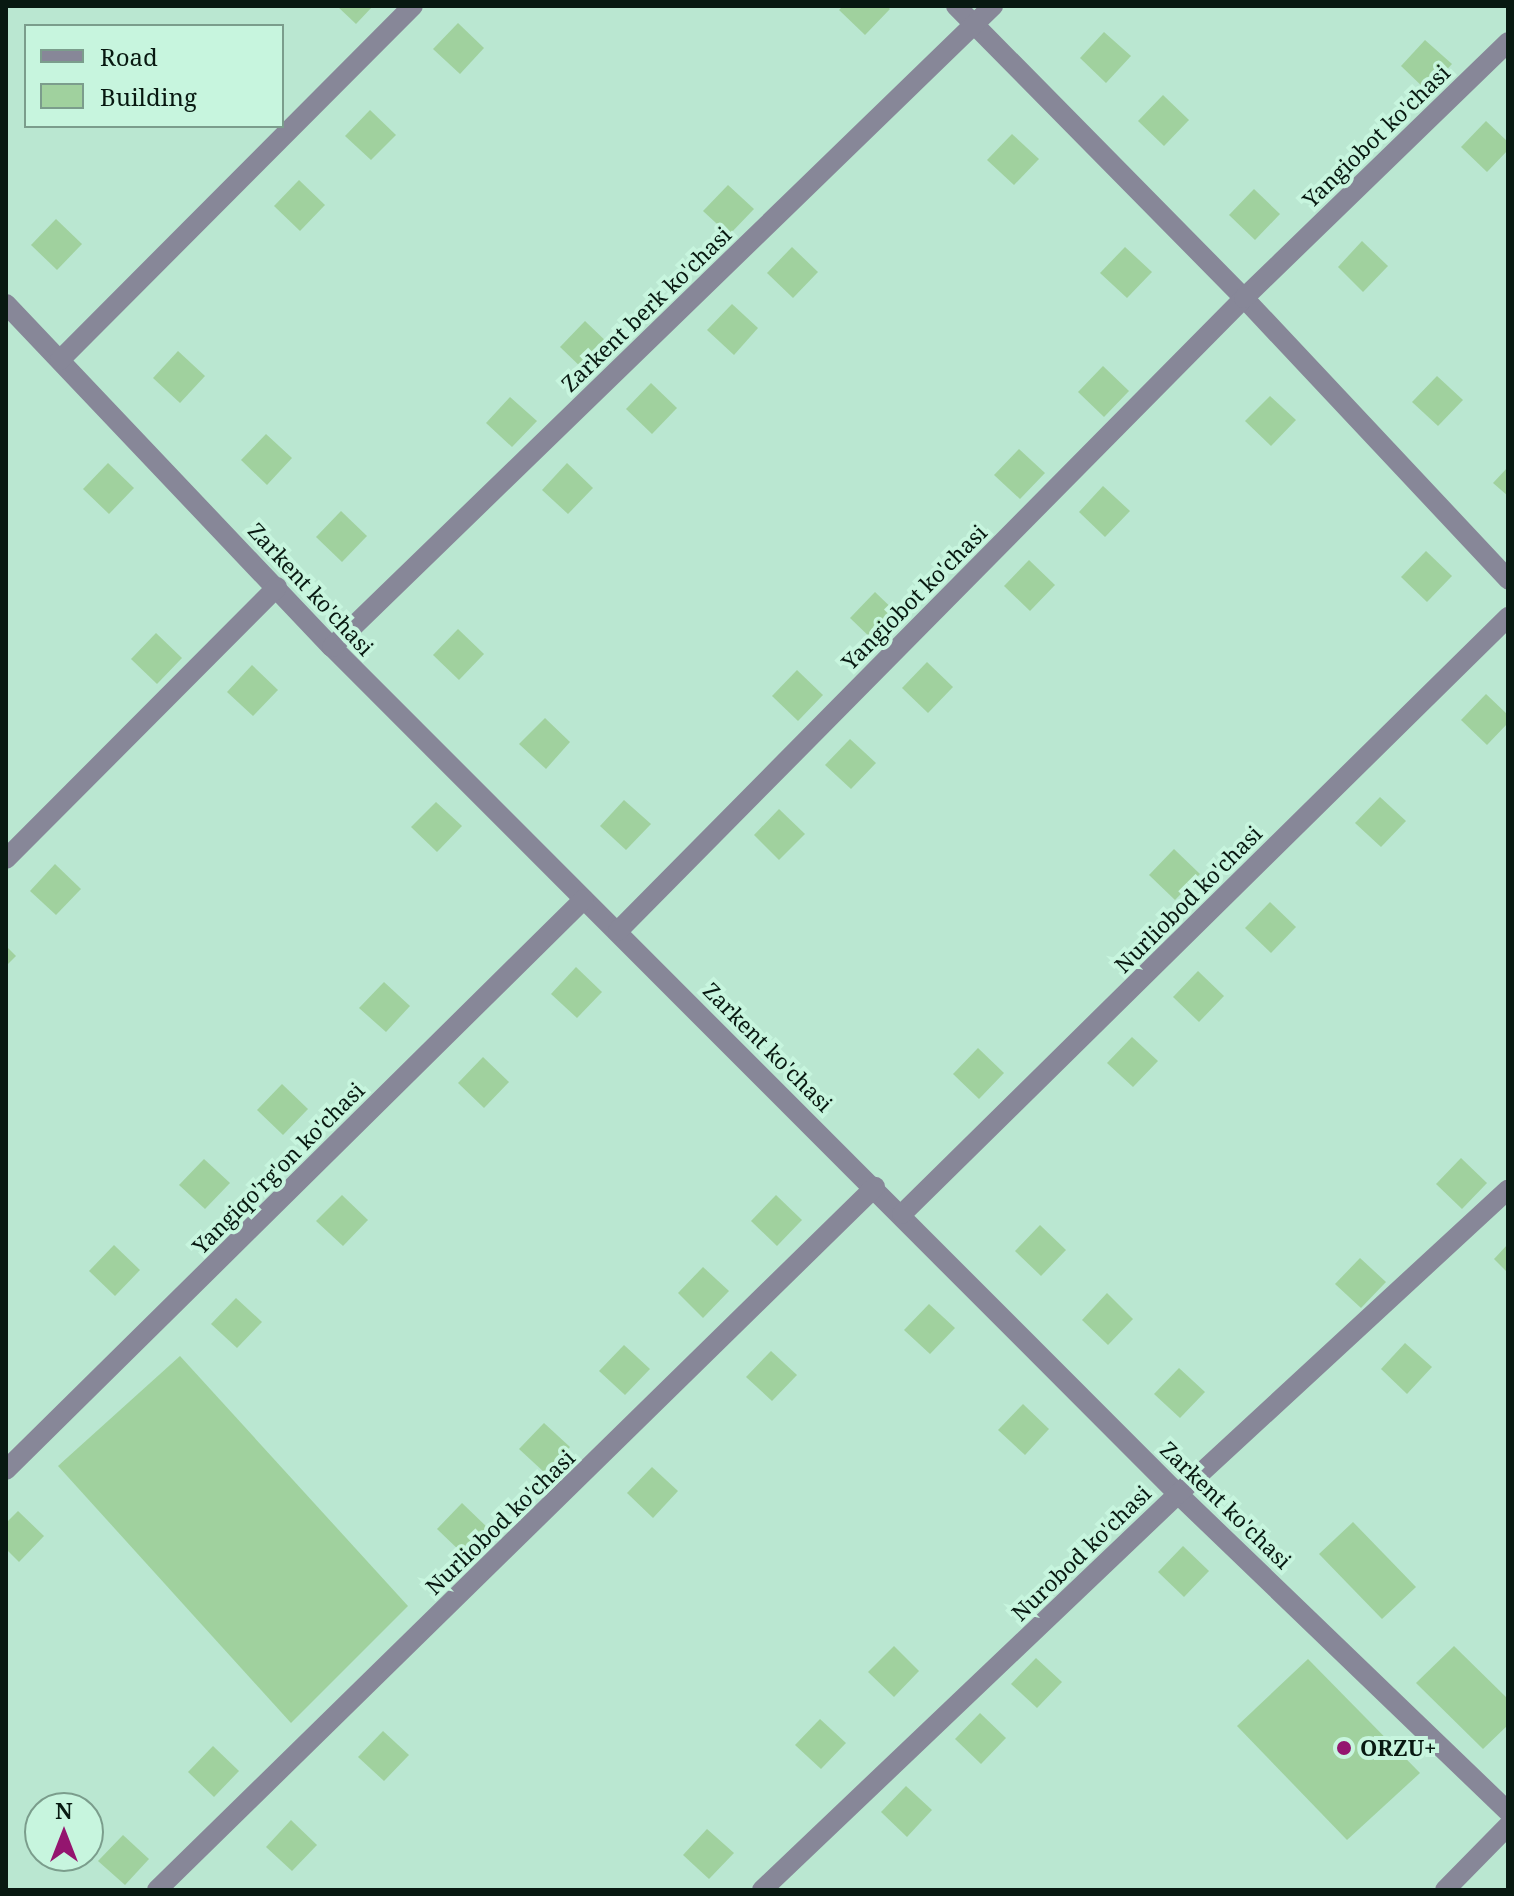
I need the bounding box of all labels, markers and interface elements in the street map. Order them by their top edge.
legend [24,24,284,128]
text: Road [100,40,158,73]
street label: Yangiobot ko'chasi [1297,59,1455,213]
text: Building [100,80,197,113]
street label: Zarkent berk ko'chasi [556,221,736,397]
street label: Zarkent ko'chasi [243,517,379,661]
street label: Yangiobot ko'chasi [836,519,992,675]
street label: Nurliobod ko'chasi [1109,820,1267,978]
street label: Zarkent ko'chasi [698,977,838,1117]
street label: Yangiqo'rg'on ko'chasi [187,1077,369,1259]
street label: Zarkent ko'chasi [1155,1436,1297,1574]
street label: Nurliobod ko'chasi [420,1444,580,1600]
street label: Nurobod ko'chasi [1006,1480,1156,1626]
place label: ORZU+ [1360,1735,1437,1761]
marker: ORZU+ [1335,1739,1353,1757]
north arrow [24,1792,104,1872]
text: N [55,1795,73,1825]

